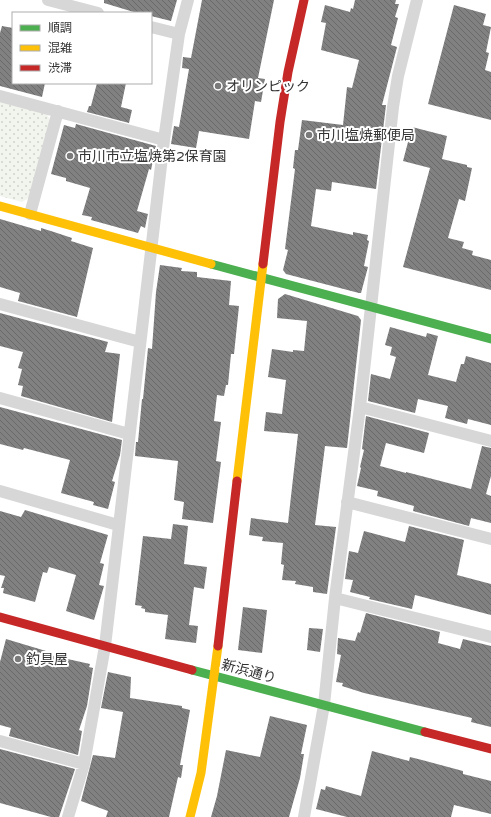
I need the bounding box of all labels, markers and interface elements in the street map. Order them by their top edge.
legend [12,12,152,84]
text: 順調 [48,21,72,35]
text: 混雑 [48,41,72,55]
text: 渋滞 [48,61,72,75]
place label: オリンピック [226,78,310,95]
marker: オリンピック [213,81,223,91]
place label: 市川塩焼郵便局 [317,127,415,144]
marker: 市川塩焼郵便局 [304,130,314,140]
place label: 市川市立塩焼第2保育園 [78,148,227,165]
marker: 市川市立塩焼第2保育園 [65,151,75,161]
place label: 釣具屋 [26,651,68,668]
marker: 釣具屋 [13,654,23,664]
street label: 新浜通り [220,656,278,687]

